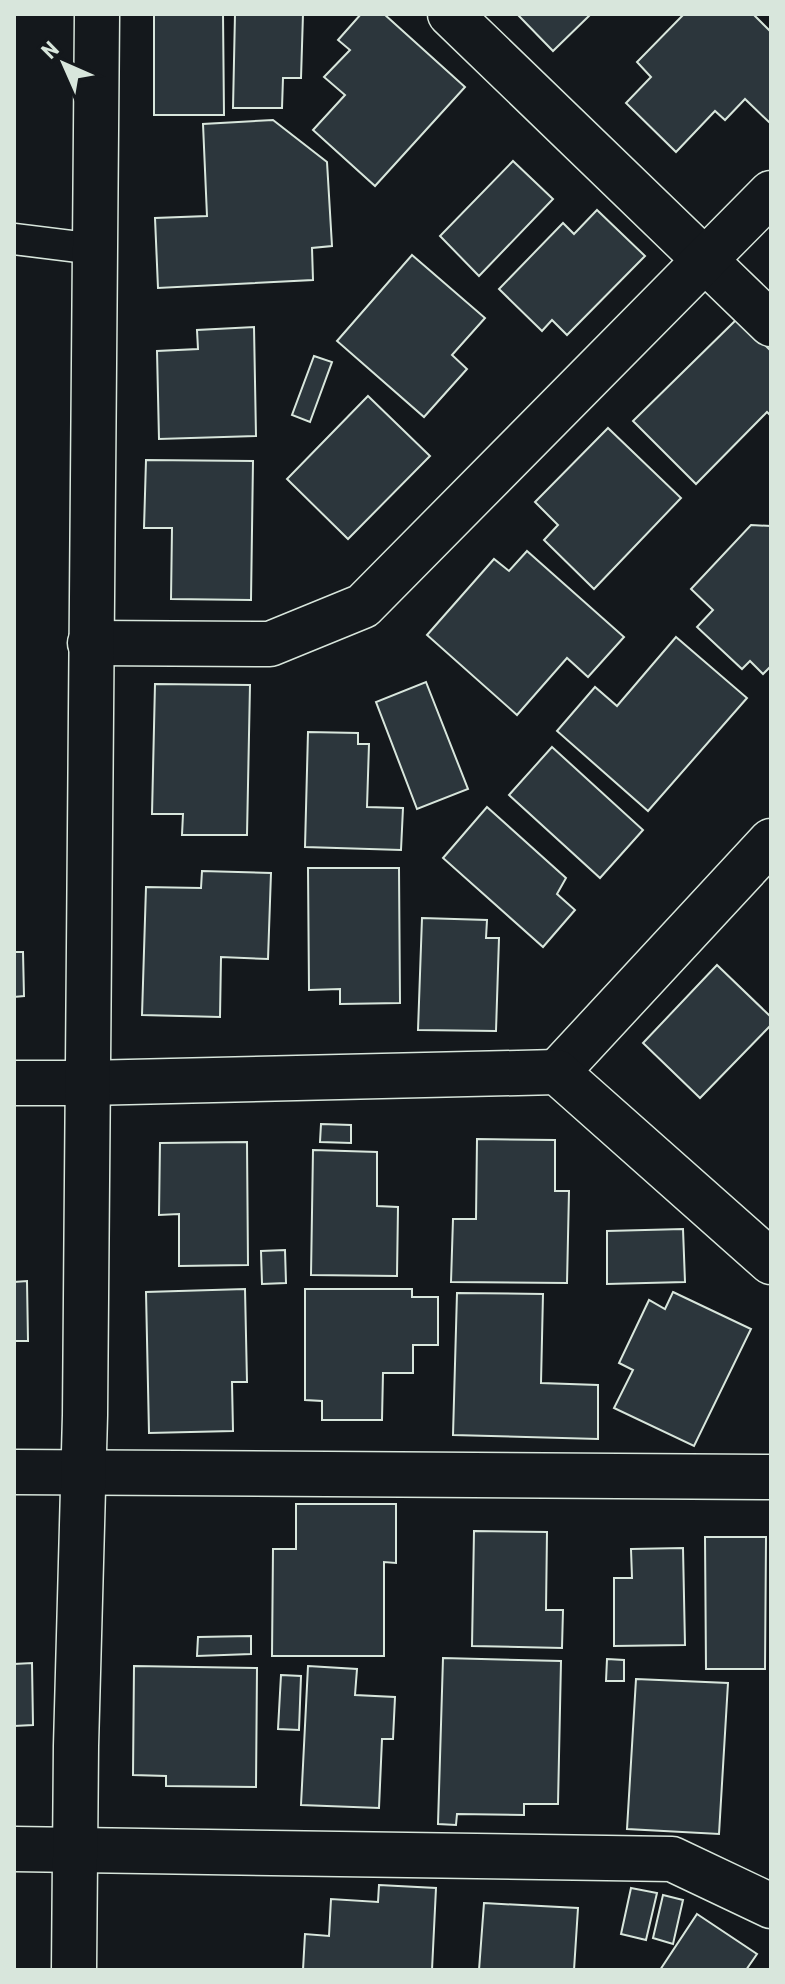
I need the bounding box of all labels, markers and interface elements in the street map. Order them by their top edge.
north arrow [24,24,104,104]
text: N [37,37,64,64]

